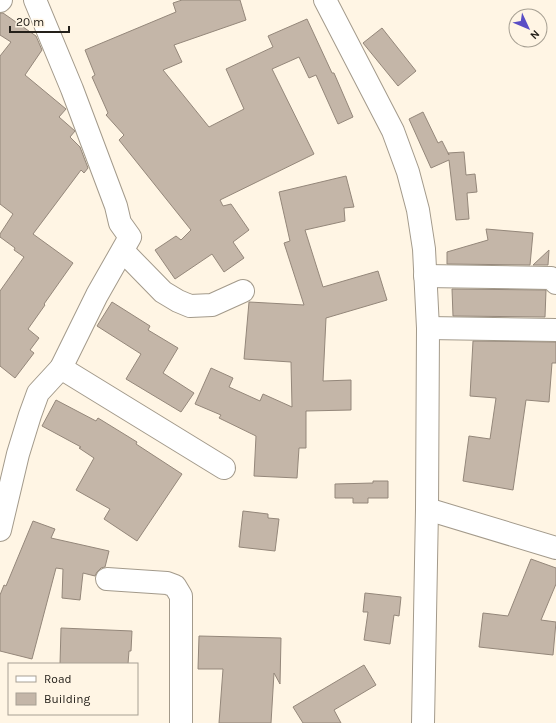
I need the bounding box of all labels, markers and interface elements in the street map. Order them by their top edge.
scale bar [10,8,69,34]
north arrow [508,8,548,48]
text: 20 m [16,15,44,29]
text: N [527,27,542,42]
legend [8,663,138,715]
text: Road [44,672,72,686]
text: Building [44,692,91,706]

